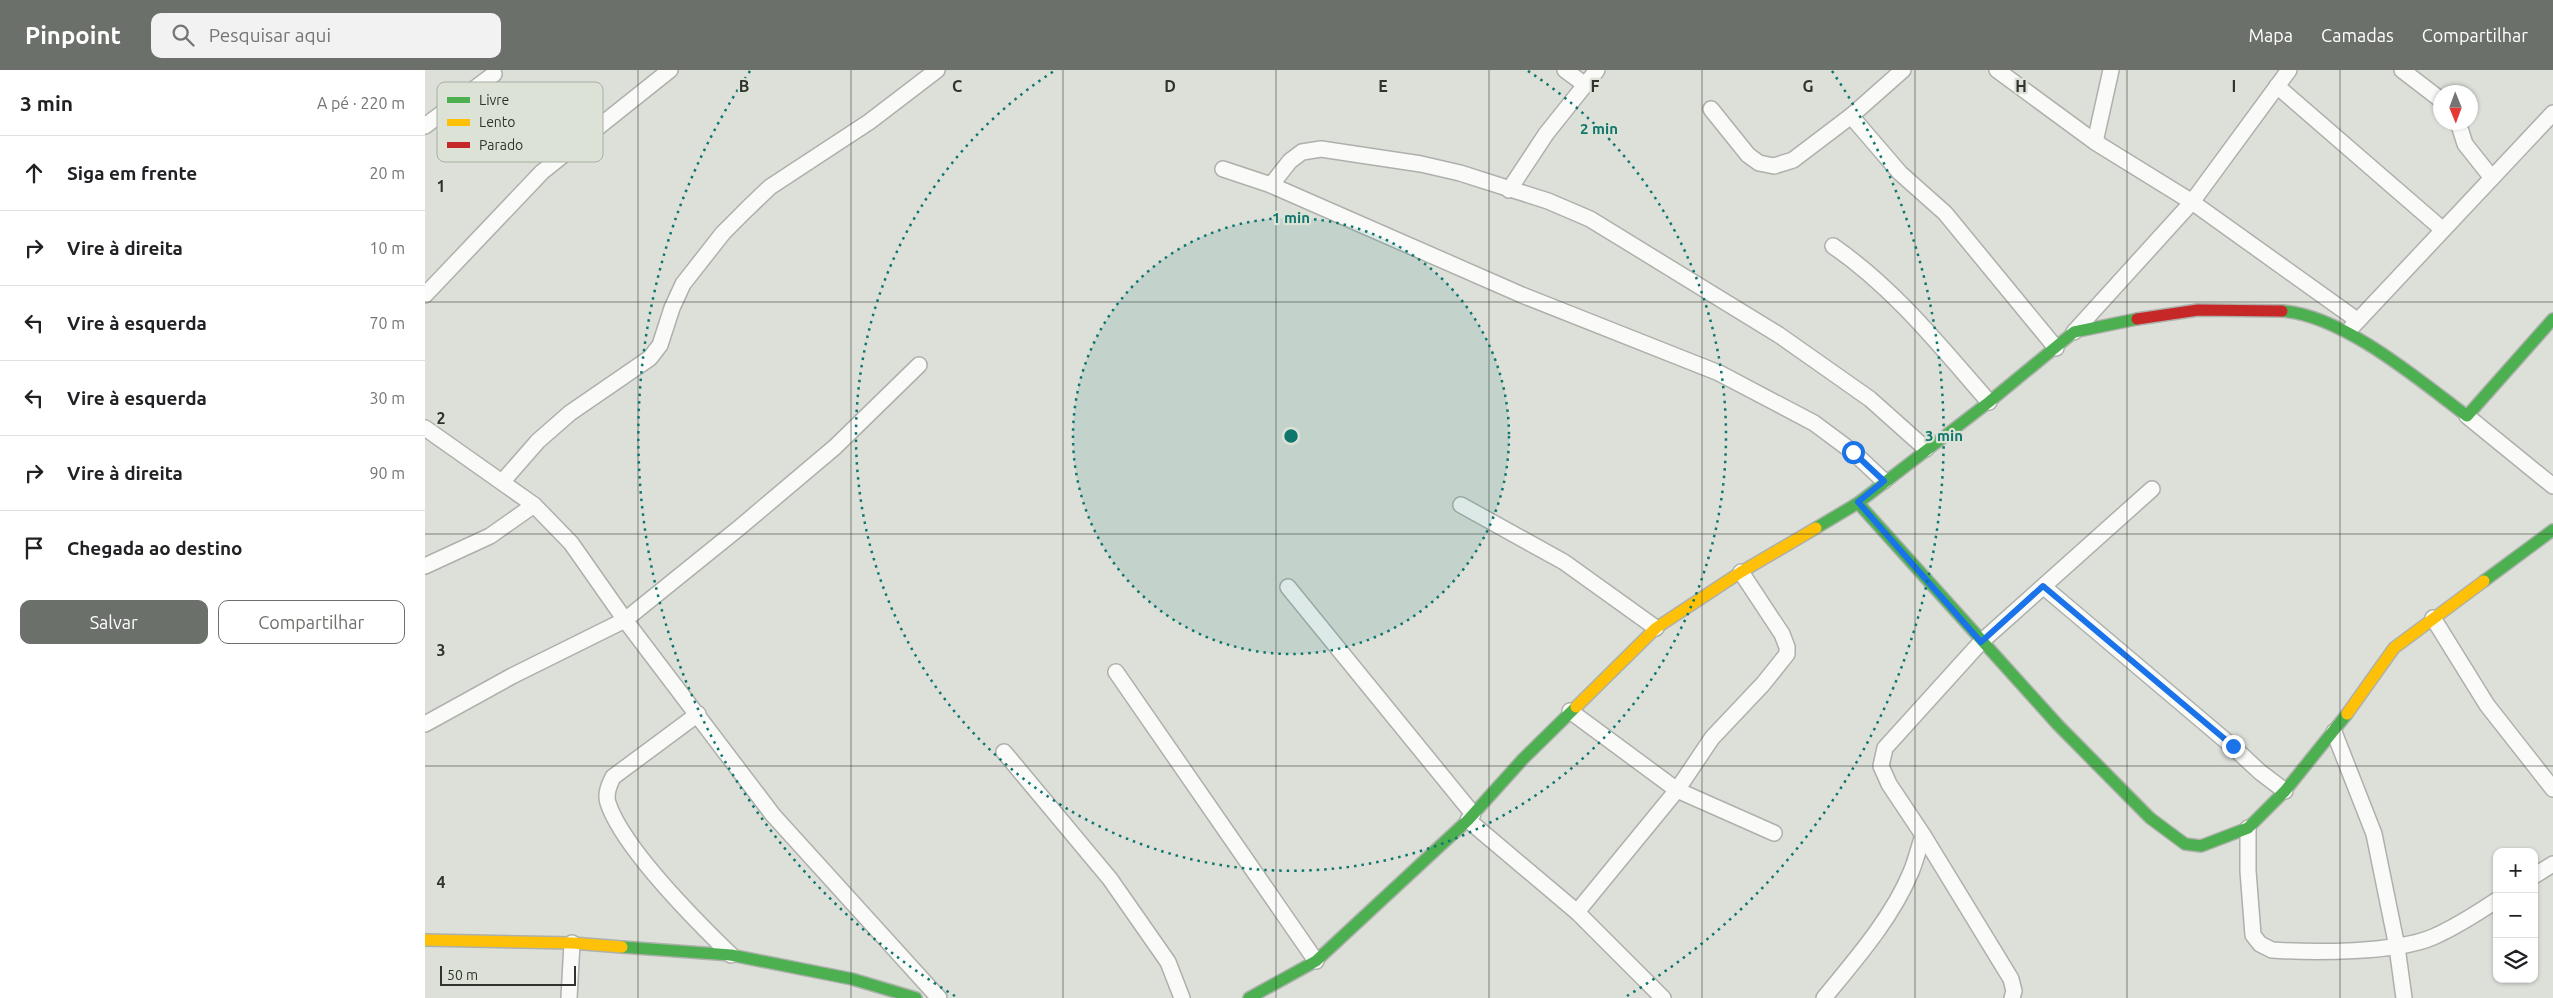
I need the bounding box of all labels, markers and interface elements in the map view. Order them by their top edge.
search box [151,13,501,58]
icon: search [169,21,197,49]
text: Pinpoint [25,22,121,49]
text: Pesquisar aqui [209,24,331,46]
text: Mapa [2248,25,2293,45]
text: Camadas [2321,25,2394,45]
text: Compartilhar [2422,25,2528,45]
text: B [739,77,749,95]
text: C [952,77,962,95]
text: D [1164,77,1176,95]
text: E [1378,77,1388,95]
text: F [1591,77,1600,95]
text: G [1802,77,1814,95]
text: H [2015,77,2027,95]
text: I [2232,77,2236,95]
legend [437,82,603,162]
north arrow [2433,85,2478,130]
text: 3 min [20,91,73,115]
text: Livre [479,92,509,108]
text: A pé · 220 m [317,94,405,112]
text: Lento [479,114,516,130]
text: 2 min [1580,120,1618,137]
text: Parado [479,137,523,153]
icon: ahead [20,159,48,187]
text: Siga em frente [67,162,197,184]
text: 20 m [369,164,405,182]
text: 1 [436,177,446,195]
text: 1 min [1272,209,1310,226]
icon: right [20,234,48,262]
text: Vire à direita [67,237,183,259]
text: 10 m [369,239,405,257]
icon: left [20,309,48,337]
text: Vire à esquerda [67,312,207,334]
text: 70 m [369,314,405,332]
icon: left [20,384,48,412]
text: Vire à esquerda [67,387,207,409]
text: 30 m [369,389,405,407]
text: 2 [436,409,446,427]
centre of rings [1282,427,1300,445]
text: 3 min [1925,427,1963,444]
route start [1842,441,1865,464]
icon: right [20,459,48,487]
text: Vire à direita [67,462,183,484]
text: 90 m [369,464,405,482]
icon: arrive [20,534,48,562]
text: Chegada ao destino [67,537,243,559]
button: Salvar [20,600,208,644]
button: Compartilhar [218,600,405,644]
text: 3 [436,641,446,659]
route end [2222,735,2245,758]
map controls [2493,848,2538,983]
button: + [2493,848,2538,893]
text: 4 [436,873,446,891]
button: − [2493,893,2538,938]
button: layers [2493,938,2538,983]
scale bar [440,963,576,986]
text: 50 m [447,967,478,983]

